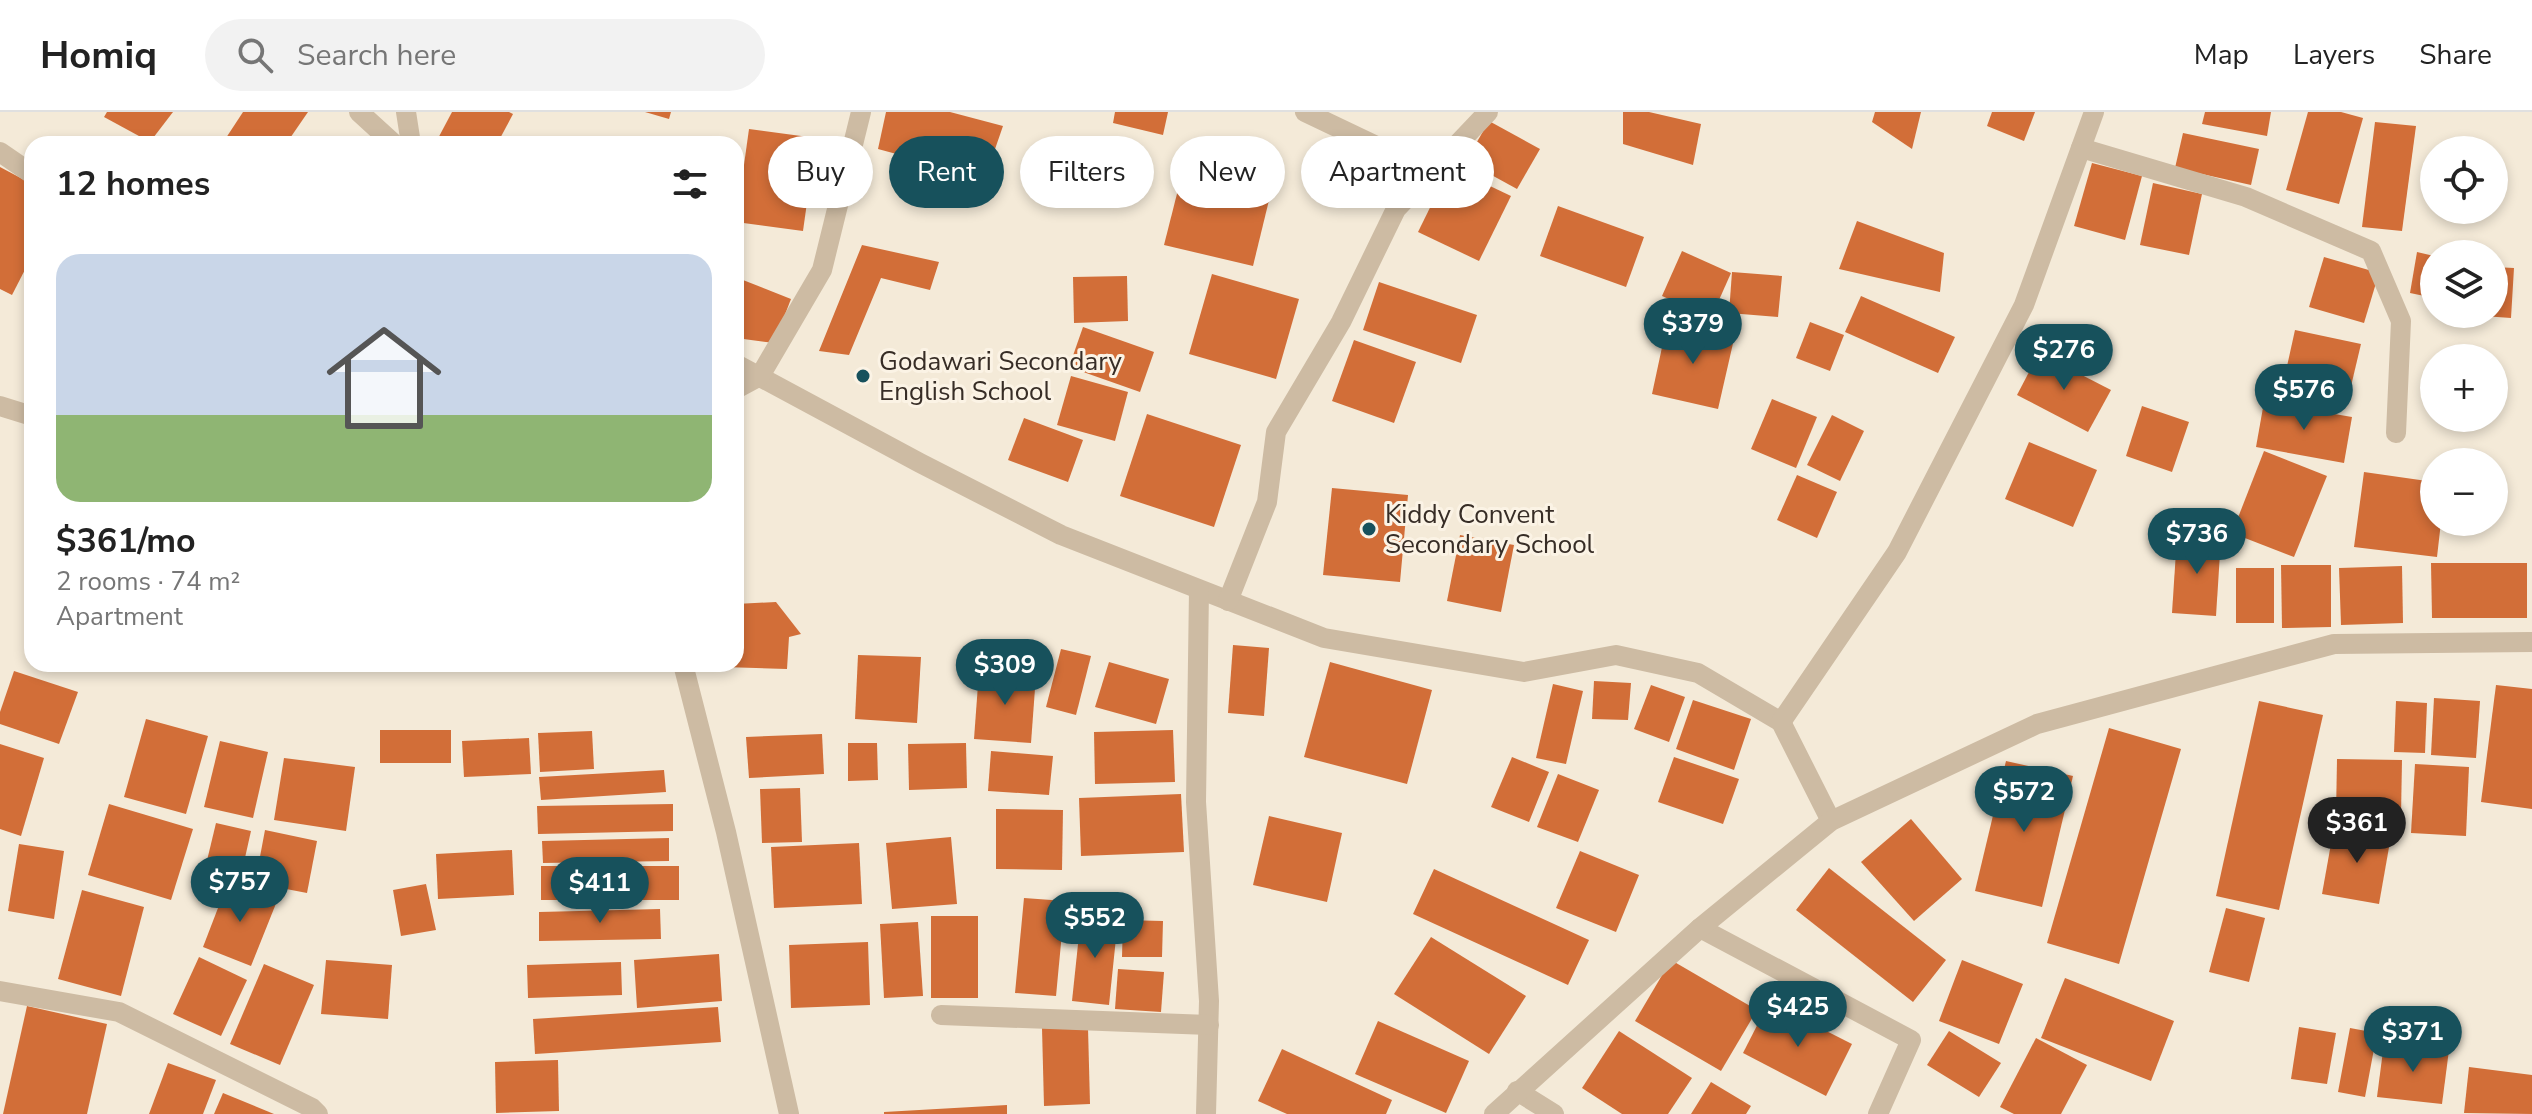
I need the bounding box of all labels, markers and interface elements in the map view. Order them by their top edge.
search box [205,19,765,91]
text: Homiq [40,30,157,81]
icon: search [233,33,277,77]
text: Search here [297,35,456,76]
text: Map [2194,36,2249,74]
text: Layers [2293,36,2375,74]
text: Share [2419,36,2492,74]
chip: Buy [768,136,873,208]
chip: Rent [889,136,1004,208]
chip: Filters [1020,136,1154,208]
chip: New [1170,136,1285,208]
chip: Apartment [1301,136,1494,208]
map controls [2420,136,2508,536]
button: locate [2420,136,2508,224]
text: 12 homes [56,161,210,207]
icon: filters [668,162,712,206]
button: layers [2420,240,2508,328]
pin: $379 [1646,298,1740,366]
icon: home [312,306,456,450]
text: $379 [1662,306,1724,341]
pin: $276 [2017,324,2111,392]
text: $276 [2033,332,2095,367]
place label: Godawari Secondary English School [879,344,1122,409]
button: + [2420,344,2508,432]
pin: $576 [2257,364,2351,432]
marker: Godawari Secondary English School [854,367,872,385]
text: $576 [2273,372,2335,407]
button: − [2420,448,2508,536]
place label: Kiddy Convent Secondary School [1385,497,1595,562]
pin: $736 [2150,508,2244,576]
text: $736 [2166,516,2228,551]
text: $361/mo [56,518,196,564]
marker: Kiddy Convent Secondary School [1360,520,1378,538]
text: 2 rooms · 74 m² [56,564,240,599]
text: Apartment [56,599,183,634]
pin: $309 [958,639,1052,707]
text: $309 [974,647,1036,682]
pin: $572 [1977,766,2071,834]
text: $572 [1993,774,2055,809]
pin: $361 [2310,797,2404,865]
text: $361 [2326,805,2388,840]
pin: $757 [193,856,287,924]
pin: $411 [553,857,647,925]
text: $757 [209,864,271,899]
text: $411 [569,865,631,900]
pin: $552 [1048,892,1142,960]
text: $552 [1064,900,1126,935]
pin: $425 [1751,981,1845,1049]
text: $425 [1767,989,1829,1024]
pin: $371 [2366,1006,2460,1074]
text: $371 [2382,1014,2444,1049]

